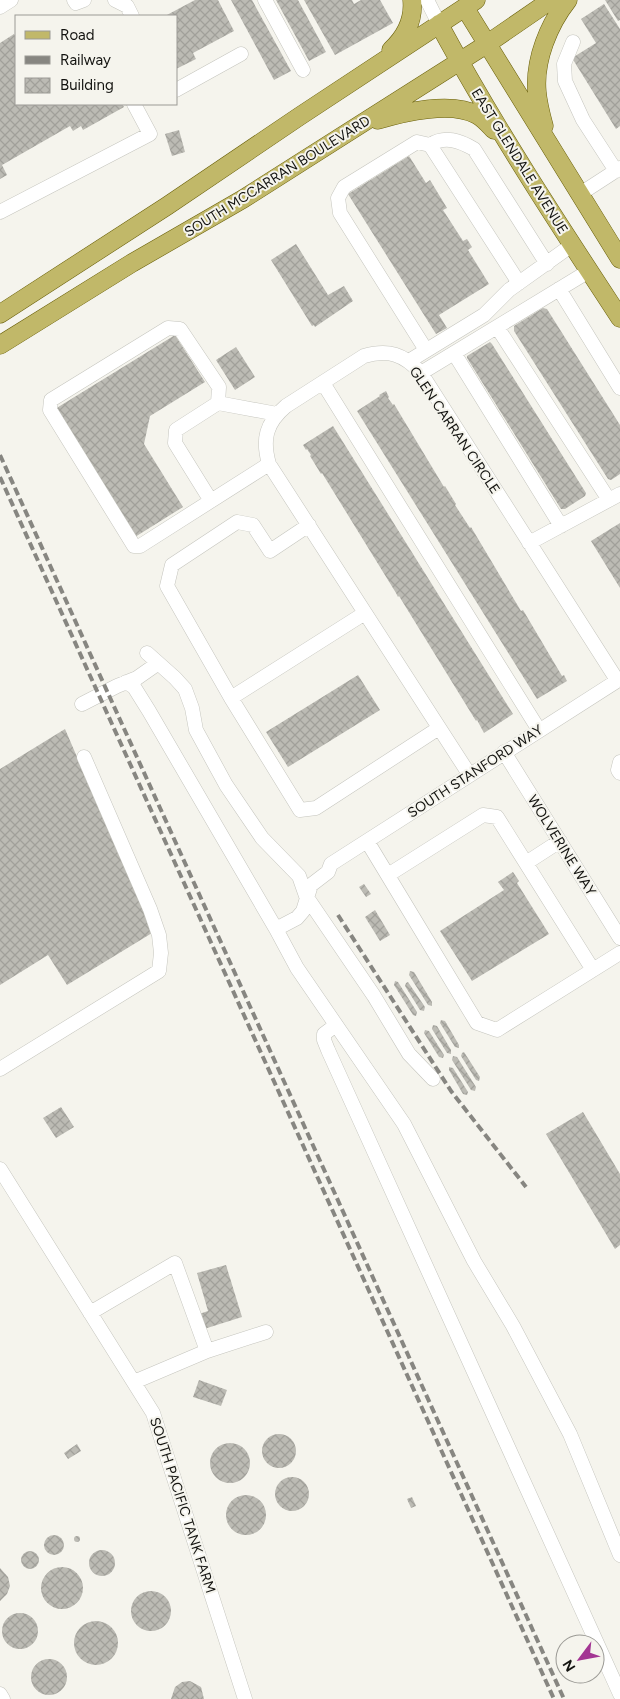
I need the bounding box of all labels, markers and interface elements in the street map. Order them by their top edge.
legend [15,15,178,105]
text: Road [60,26,95,44]
text: Railway [60,51,111,69]
text: Building [60,76,114,94]
street label: EAST GLENDALE AVENUE [468,85,571,237]
street label: SOUTH MCCARRAN BOULEVARD [181,112,373,241]
street label: GLEN CARRAN CIRCLE [406,363,503,497]
street label: SOUTH STANFORD WAY [405,721,546,821]
street label: WOLVERINE WAY [524,792,600,899]
street label: SOUTH PACIFIC TANK FARM [146,1415,219,1595]
north arrow [555,1634,605,1684]
text: N [559,1657,579,1675]

